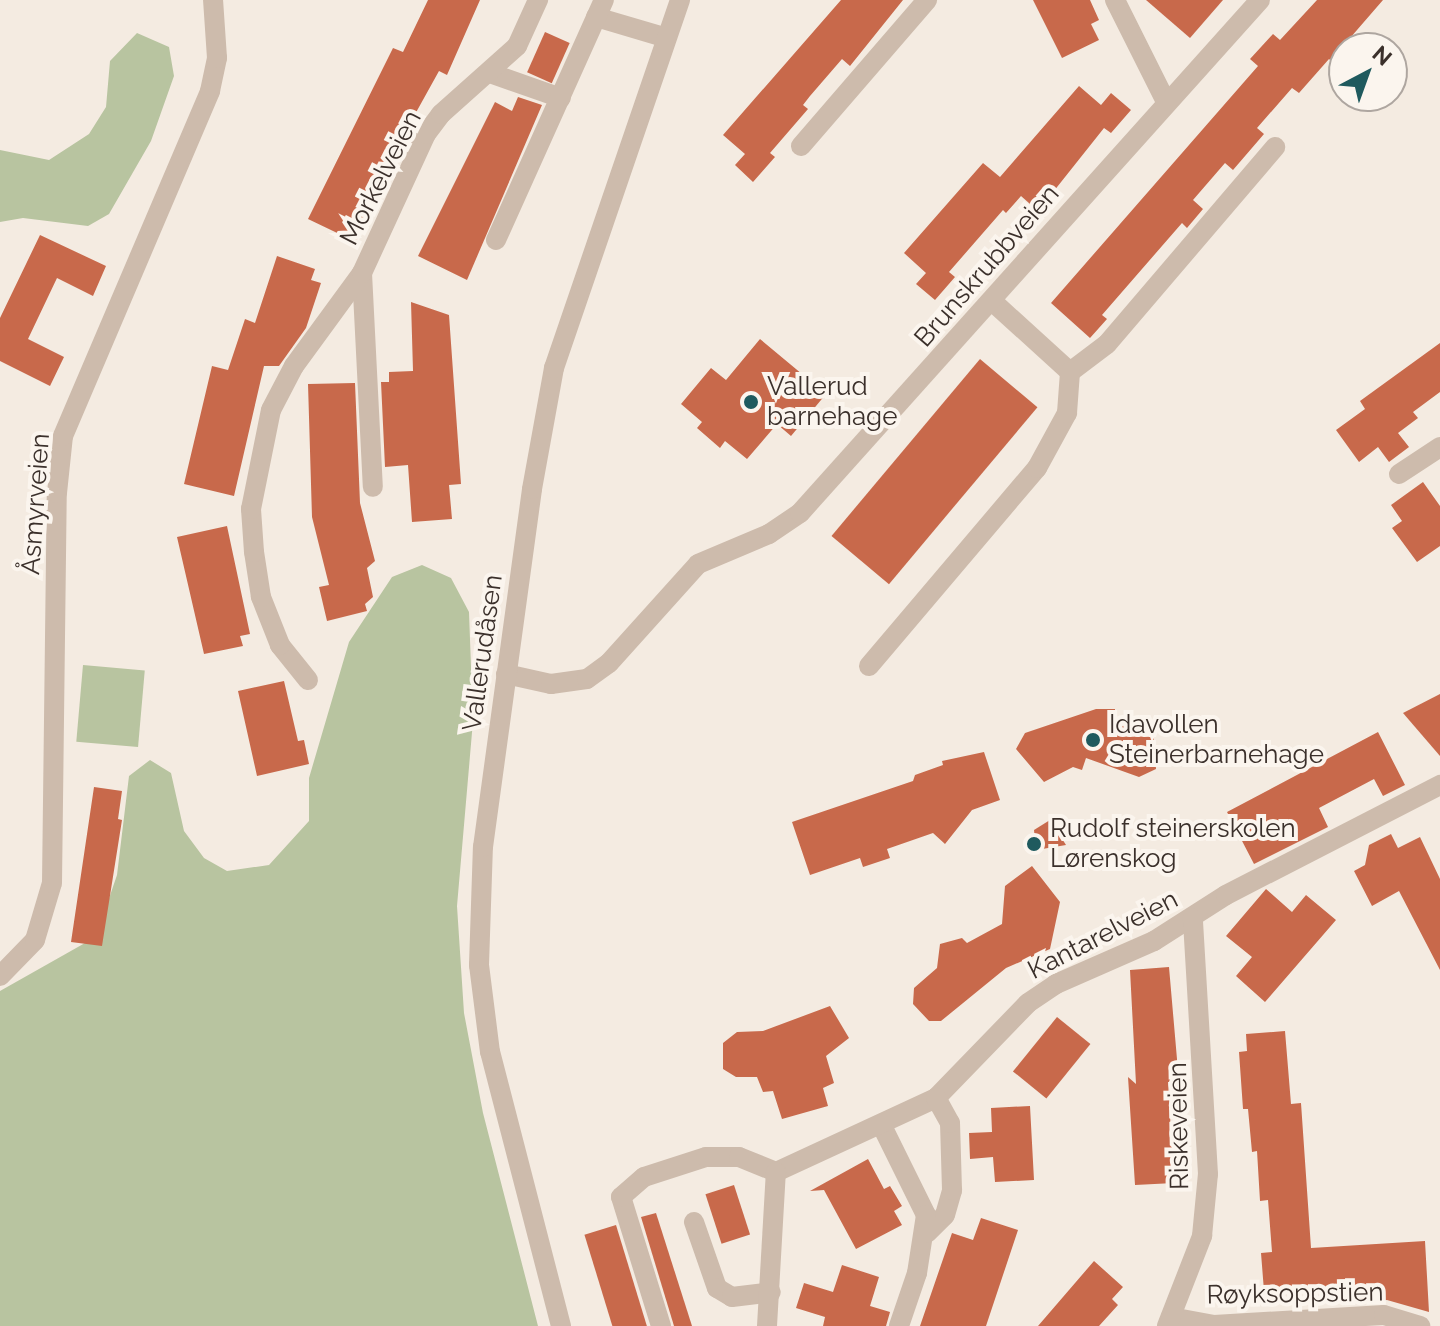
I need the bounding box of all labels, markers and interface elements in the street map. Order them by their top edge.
north arrow [1328,32,1408,112]
text: N [1368,40,1397,71]
street label: Morkelveien [334,105,428,251]
street label: Brunskrubbveien [908,179,1066,353]
place label: Vallerud barnehage [767,371,897,432]
marker: Vallerud barnehage [742,393,760,411]
street label: Åsmyrveien [16,432,56,576]
street label: Vallerudåsen [457,573,509,733]
place label: Idavollen Steinerbarnehage [1109,709,1324,770]
marker: Idavollen Steinerbarnehage [1084,731,1102,749]
place label: Rudolf steinerskolen Lørenskog [1050,813,1296,874]
marker: Rudolf steinerskolen Lørenskog [1025,835,1043,853]
street label: Kantarelveien [1023,884,1183,986]
street label: Riskeveien [1162,1062,1196,1190]
street label: Røyksoppstien [1206,1277,1384,1311]

